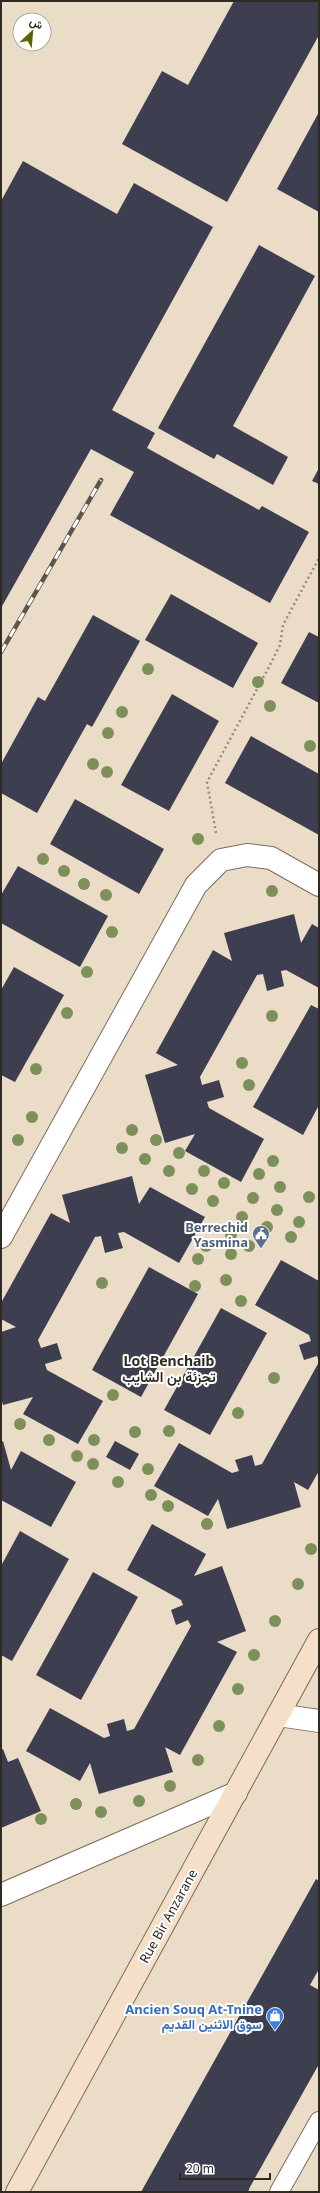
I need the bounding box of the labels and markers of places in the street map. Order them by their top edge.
place label: Berrechid Yasmina [185,1218,248,1251]
public building icon: Berrechid Yasmina [251,1224,271,1249]
place label: Ancien Souq At-Tnine سوق الاثنين القديم [125,2000,262,2033]
shop icon: Ancien Souq At-Tnine سوق الاثنين القديم [265,2006,285,2031]

